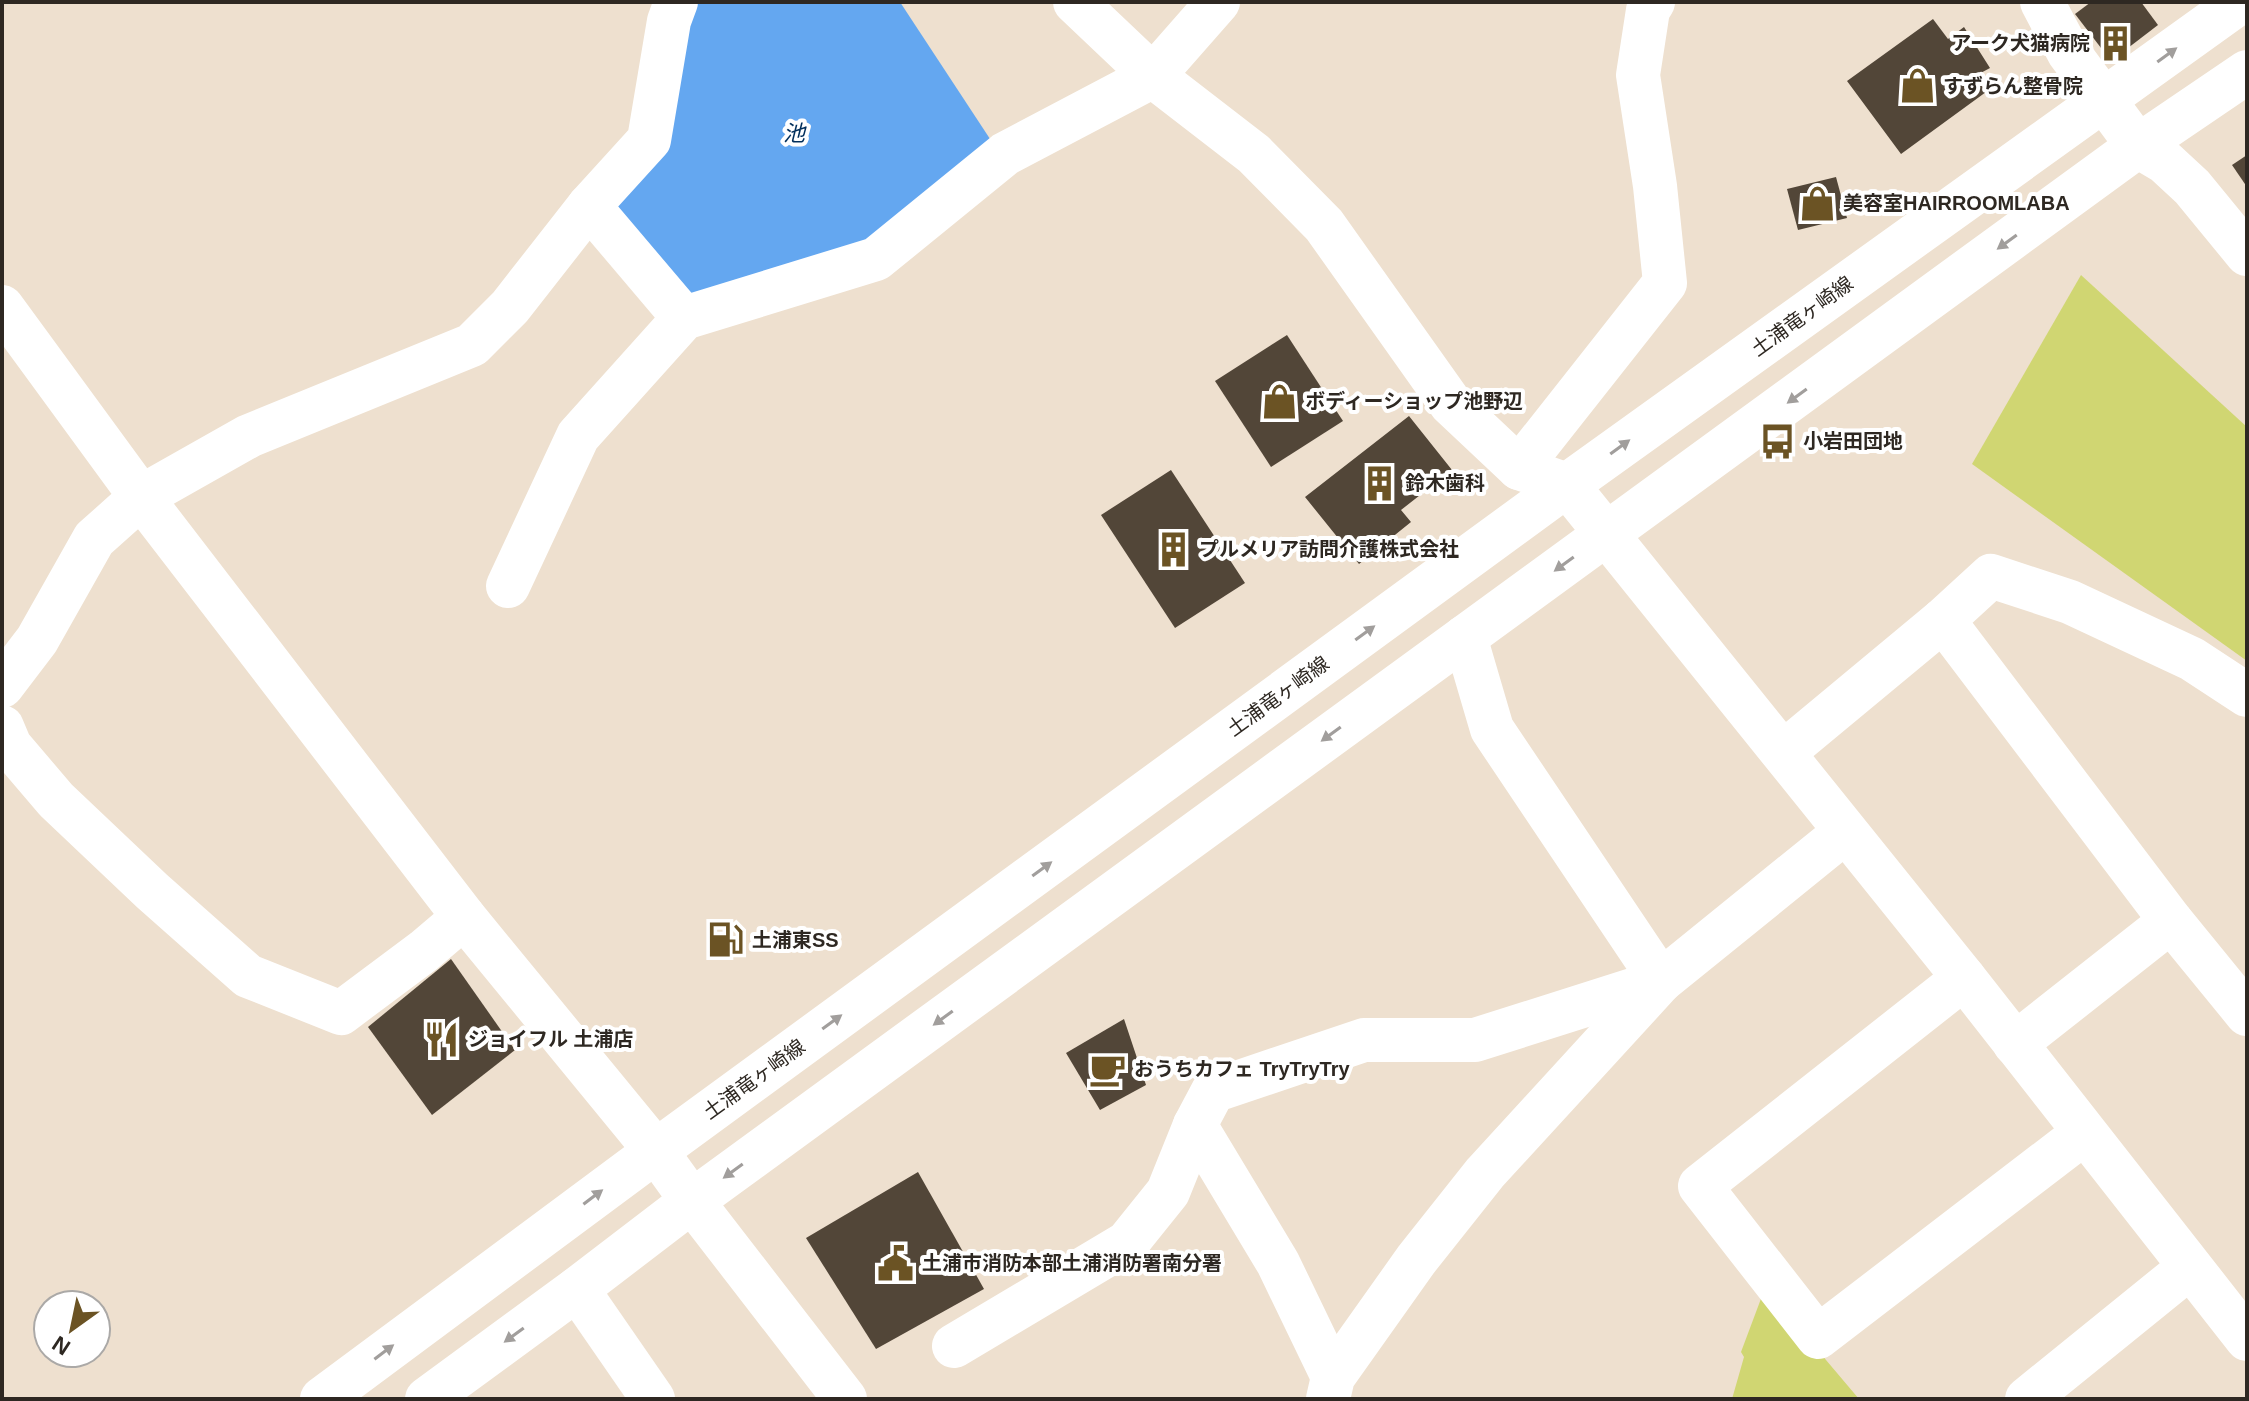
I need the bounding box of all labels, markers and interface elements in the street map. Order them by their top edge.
building icon: アーク犬猫病院 [2097,24,2135,62]
place label: アーク犬猫病院 [1951,32,2090,54]
one-way arrow [2156,48,2177,63]
shop icon: すずらん整骨院 [1898,67,1936,105]
place label: すずらん整骨院 [1943,75,2083,97]
water label: 池 [783,121,807,146]
shop icon: 美容室HAIRROOMLABA [1798,184,1836,222]
place label: 美容室HAIRROOMLABA [1843,192,2070,214]
one-way arrow [1996,234,2018,250]
street label: 土浦竜ヶ崎線 [1747,272,1857,360]
shop icon: ボディーショップ池野辺 [1260,382,1298,420]
one-way arrow [1787,387,1808,403]
place label: ボディーショップ池野辺 [1305,390,1523,412]
bus stop icon: 小岩田団地 [1758,422,1796,460]
place label: 小岩田団地 [1803,430,1903,452]
one-way arrow [1609,439,1631,455]
building icon: 鈴木歯科 [1360,464,1398,502]
place label: 鈴木歯科 [1405,472,1485,494]
building icon: プルメリア訪問介護株式会社 [1154,530,1192,568]
place label: プルメリア訪問介護株式会社 [1199,538,1459,560]
one-way arrow [1554,556,1574,572]
one-way arrow [1354,625,1375,641]
street label: 土浦竜ヶ崎線 [1223,652,1333,740]
one-way arrow [1321,726,1342,742]
one-way arrow [1031,861,1052,877]
fuel station icon: 土浦東SS [707,921,745,959]
place label: 土浦東SS [752,929,839,951]
one-way arrow [932,1009,953,1025]
one-way arrow [821,1015,842,1030]
restaurant icon: ジョイフル 土浦店 [423,1020,461,1058]
place label: ジョイフル 土浦店 [468,1028,634,1050]
street label: 土浦竜ヶ崎線 [699,1035,809,1123]
cafe icon: おうちカフェ TryTryTry [1089,1050,1127,1088]
place label: おうちカフェ TryTryTry [1134,1058,1350,1080]
one-way arrow [722,1163,743,1178]
one-way arrow [583,1190,603,1206]
public building icon: 土浦市消防本部土浦消防署南分署 [877,1244,915,1282]
place label: 土浦市消防本部土浦消防署南分署 [922,1252,1222,1274]
north arrow [32,1289,112,1369]
one-way arrow [504,1327,525,1342]
text: N [48,1331,75,1360]
one-way arrow [374,1345,394,1361]

